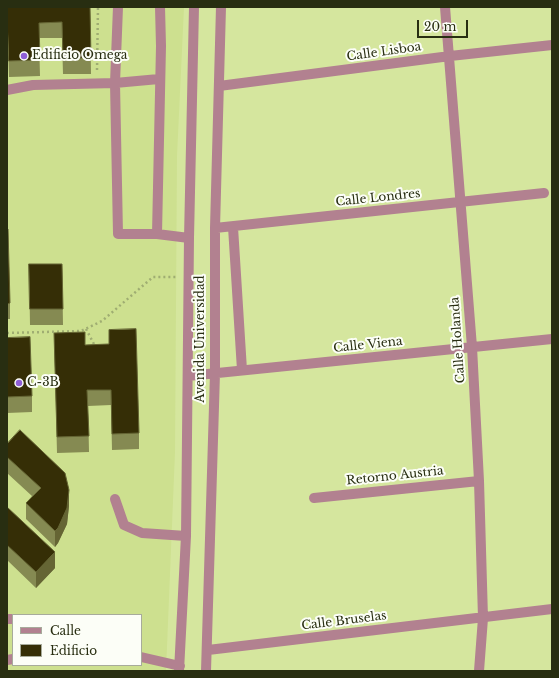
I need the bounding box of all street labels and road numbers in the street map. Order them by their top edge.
street label: Calle Lisboa [346,40,422,64]
street label: Calle Londres [335,186,421,210]
street label: Avenida Universidad [194,275,208,403]
street label: Calle Holanda [448,296,468,384]
street label: Calle Viena [333,334,403,356]
street label: Retorno Austria [346,464,444,488]
street label: Calle Bruselas [301,609,387,633]

